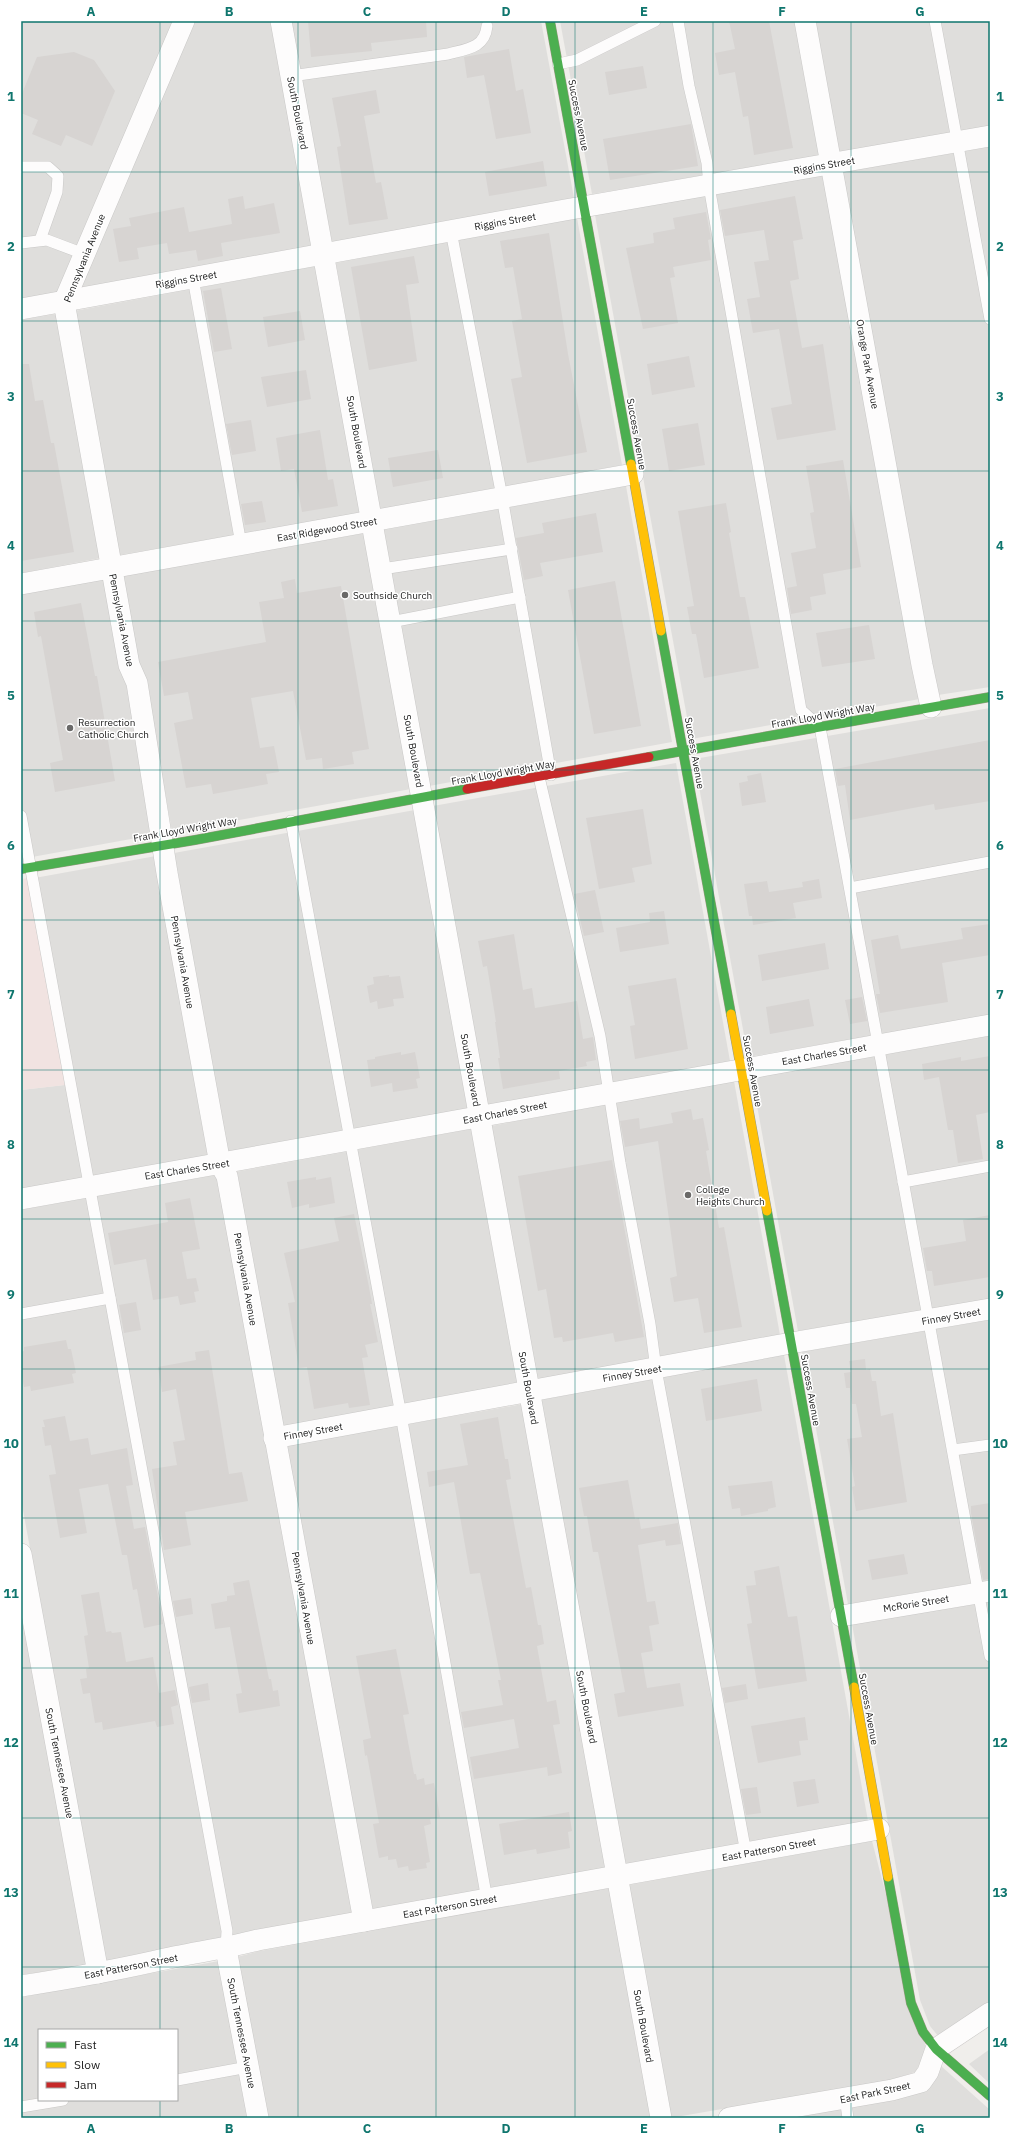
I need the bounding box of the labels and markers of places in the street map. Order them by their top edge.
place label: Southside Church [353,589,432,602]
marker: Southside Church [340,590,350,600]
place label: Resurrection Catholic Church [78,716,149,741]
marker: Resurrection Catholic Church [65,723,75,733]
place label: College Heights Church [696,1183,765,1208]
marker: College Heights Church [683,1190,693,1200]

